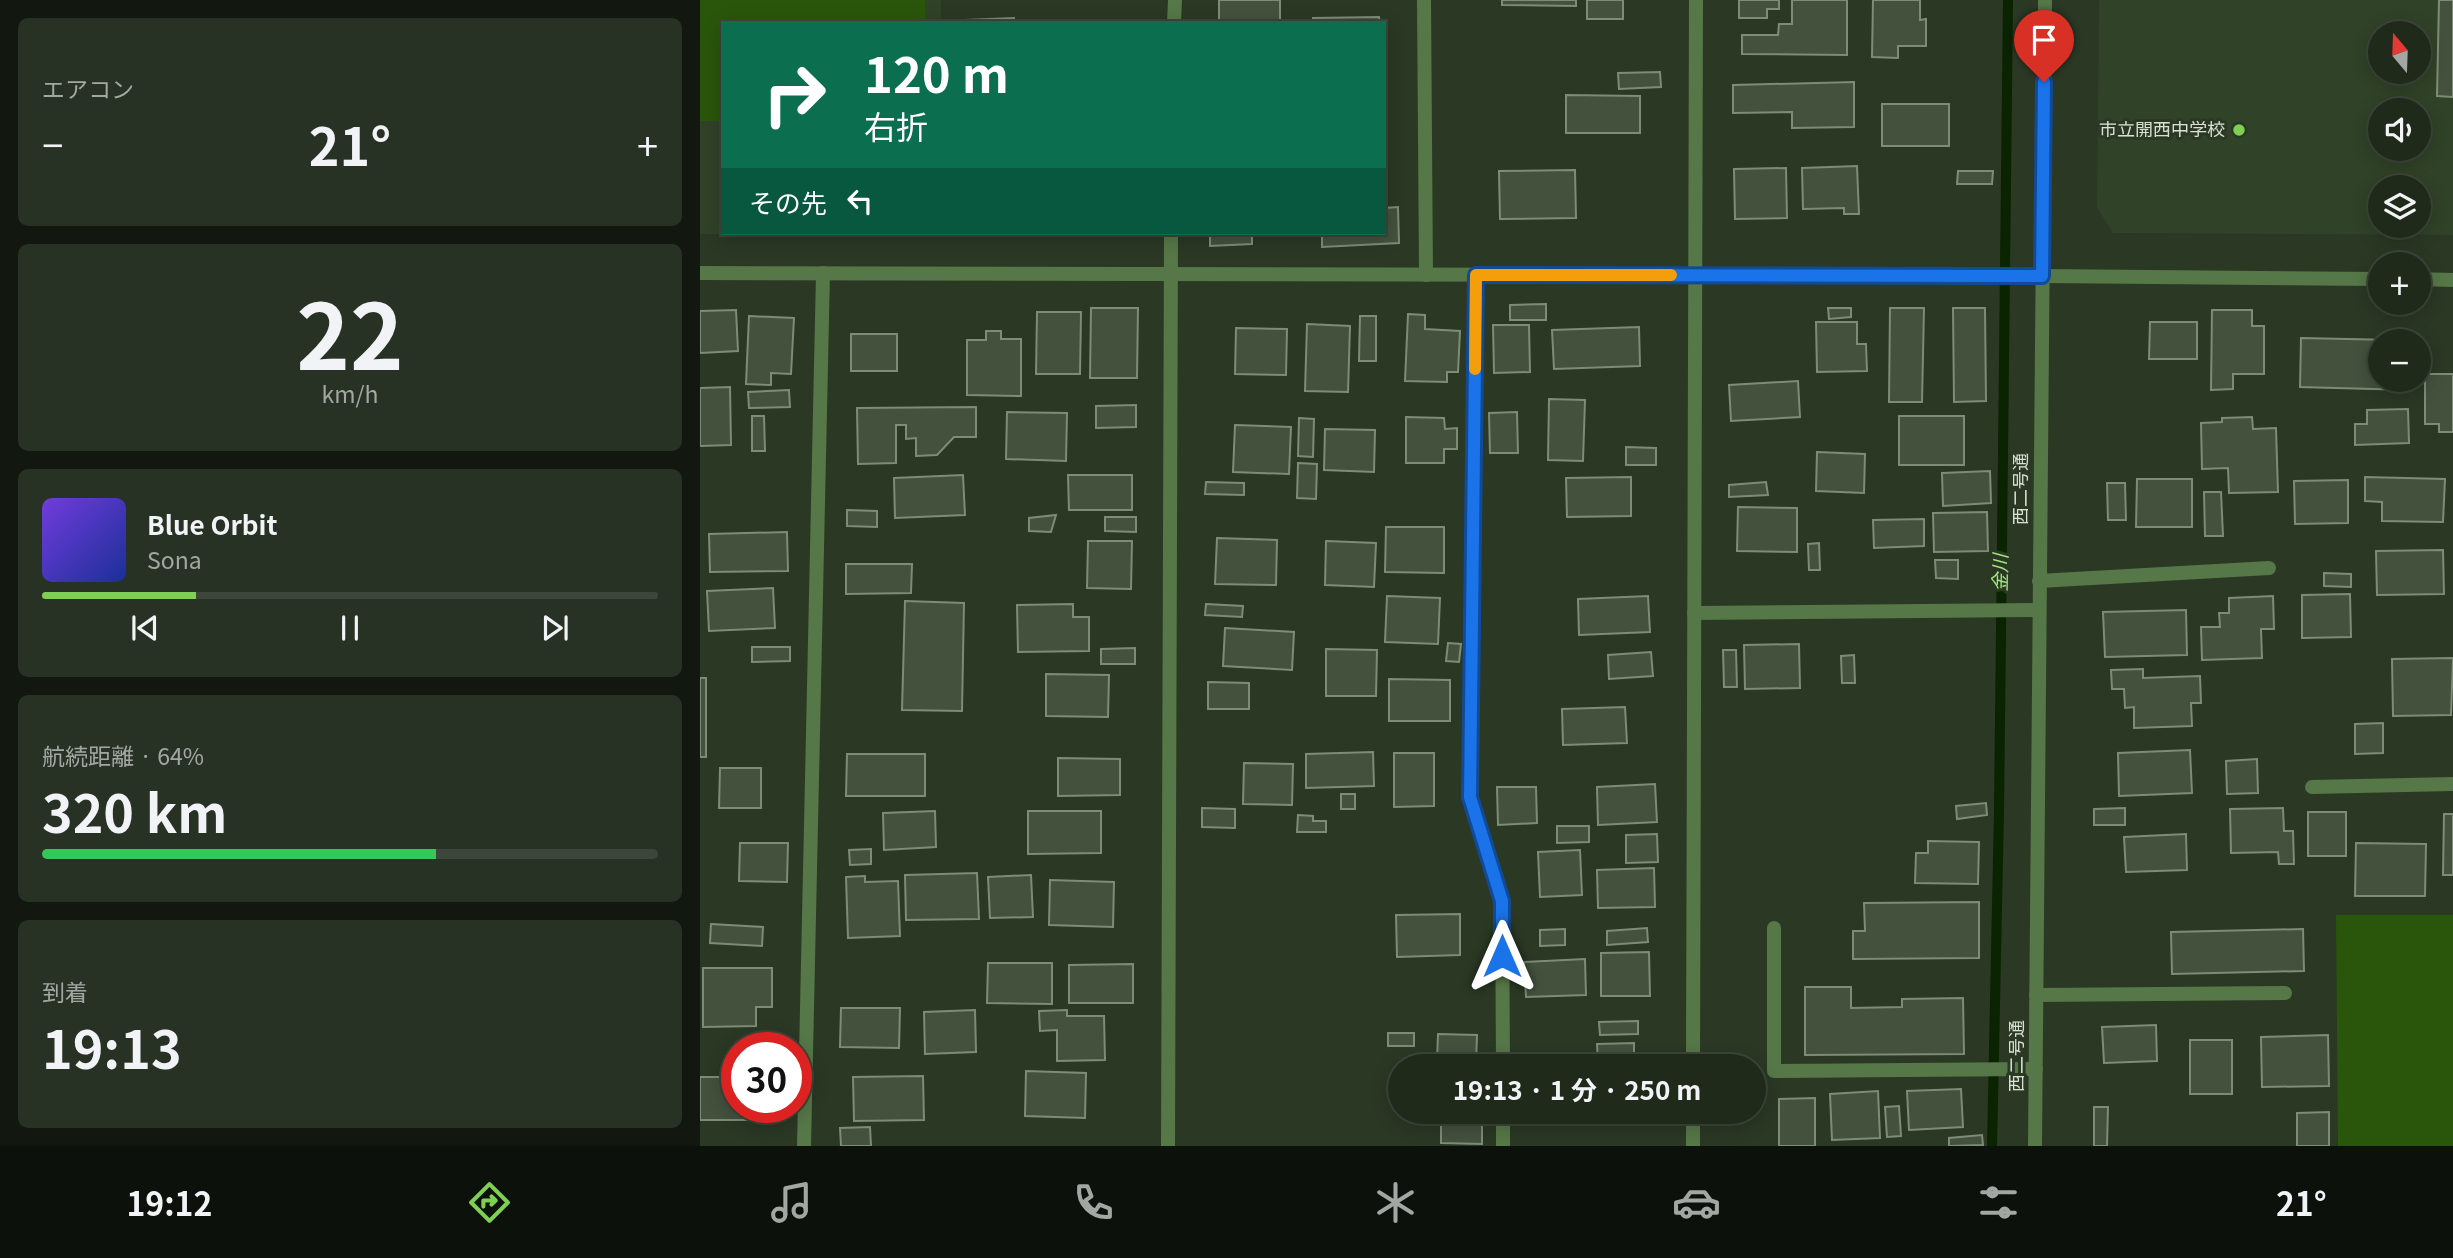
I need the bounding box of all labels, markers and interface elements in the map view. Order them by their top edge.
pin [2014,10,2074,82]
icon: arrive [2025,21,2063,59]
north arrow [2368,21,2431,84]
map controls [2368,21,2431,392]
text: 120 m [864,36,1009,107]
icon: right [749,49,840,140]
text: エアコン [42,71,134,105]
button: sound [2368,98,2431,161]
text: 右折 [864,102,928,148]
text: 21° [309,106,391,181]
place label: 市立開西中学校 [2099,115,2225,141]
text: − [42,116,63,171]
text: + [637,116,658,171]
marker: 市立開西中学校 [2231,122,2247,138]
button: layers [2368,175,2431,238]
icon: left [841,182,879,220]
text: その先 [749,183,827,220]
button: + [2368,252,2431,315]
text: 22 [296,264,404,396]
button: − [2368,329,2431,392]
text: km/h [322,376,378,410]
street label: 西二号通 [2006,453,2032,525]
text: Blue Orbit [147,505,277,542]
text: Sona [147,542,202,576]
water label: 金川 [1985,552,2012,592]
icon: previous [126,609,164,647]
icon: pause [331,609,369,647]
icon: next [536,609,574,647]
text: 航続距離 · 64% [42,738,204,772]
text: 320 km [42,773,227,848]
position arrow [1465,919,1539,993]
text: 到着 [42,974,88,1008]
text: 19:13 [42,1009,182,1084]
street label: 西二号通 [2002,1020,2028,1092]
speed limit sign: 30 [721,1032,812,1123]
text: 19:13 · 1 分 · 250 m [1453,1070,1701,1107]
icon: directions [465,1178,514,1227]
icon: music [767,1178,816,1227]
icon: phone [1069,1178,1118,1227]
icon: climate [1371,1178,1420,1227]
icon: car [1672,1178,1721,1227]
icon: filters [1974,1178,2023,1227]
text: 19:12 [126,1179,212,1225]
text: 21° [2276,1179,2327,1225]

